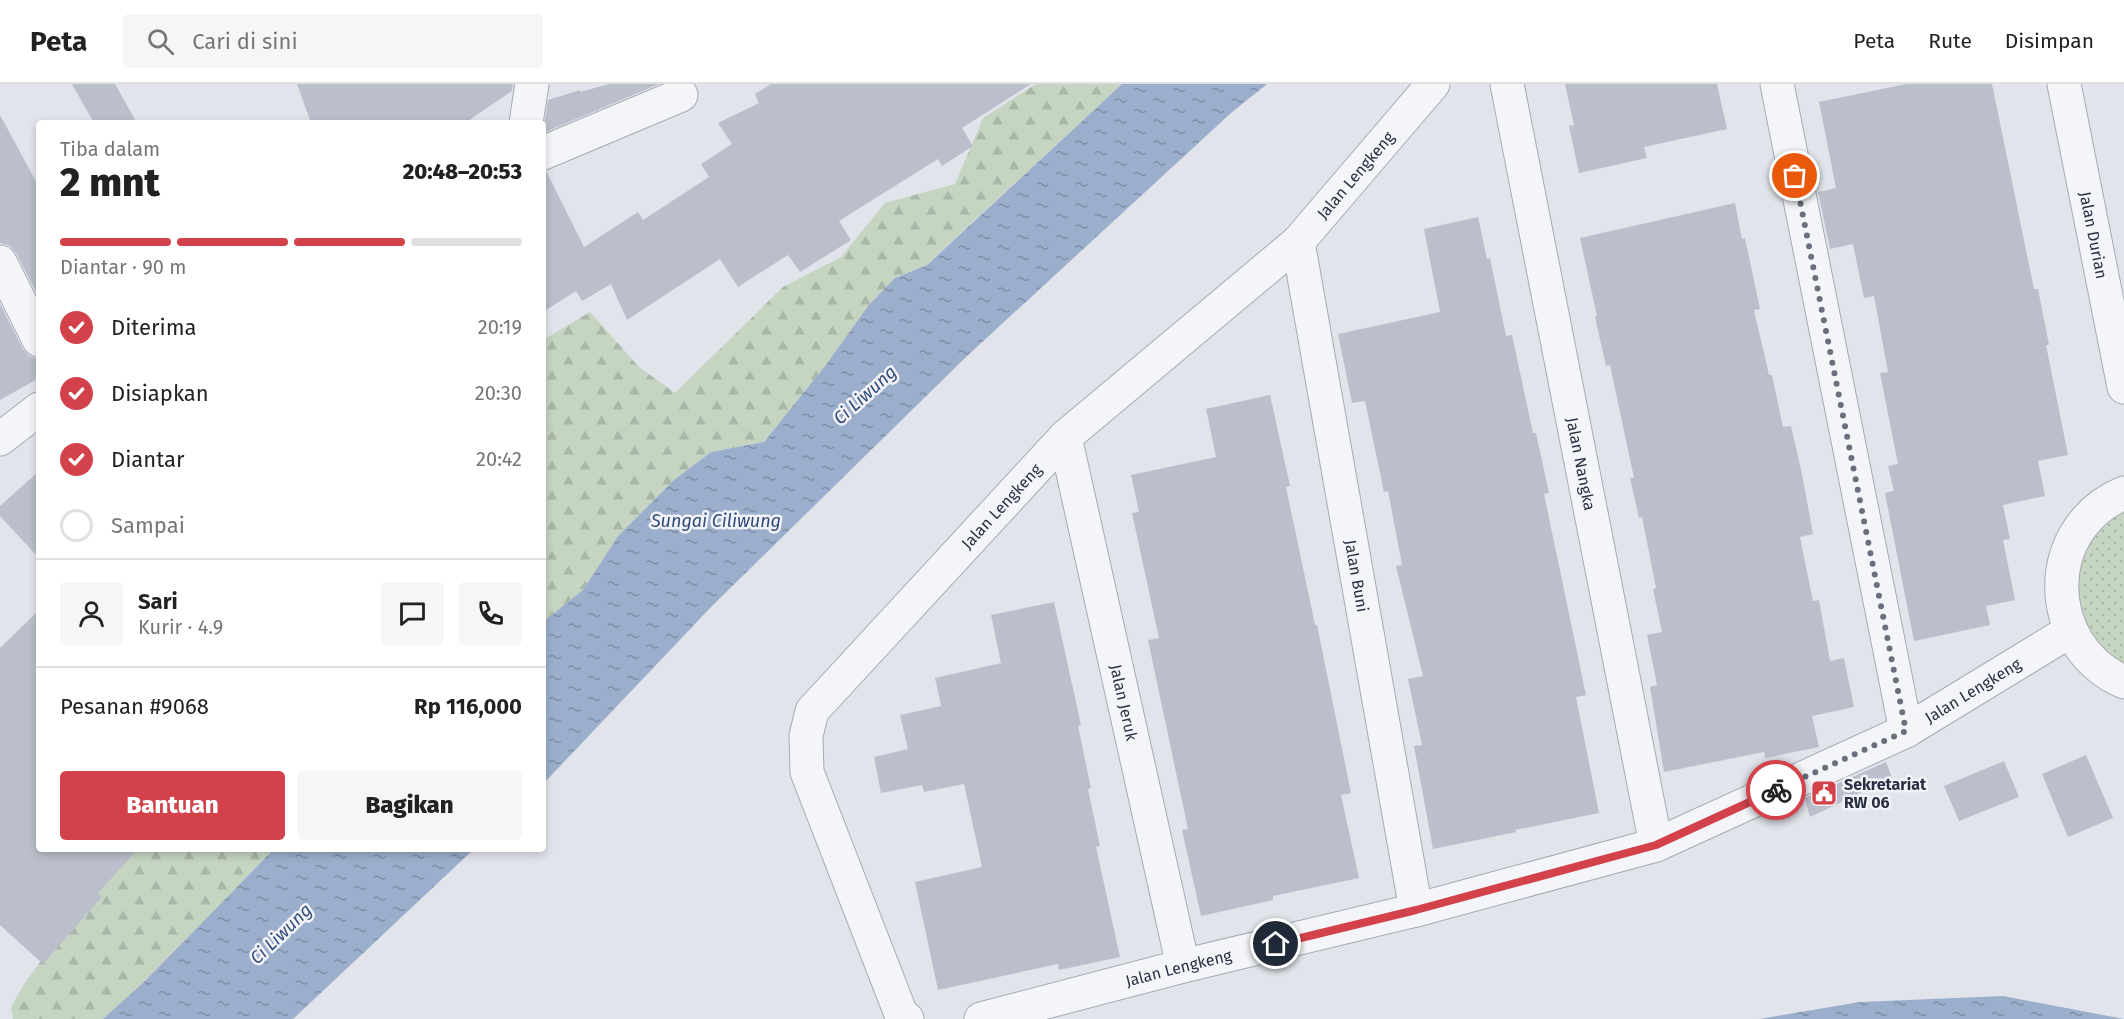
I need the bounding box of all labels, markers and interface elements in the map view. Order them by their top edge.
search box [123,14,543,68]
text: Peta [30,25,87,58]
icon: search [144,25,177,58]
text: Cari di sini [192,28,298,55]
text: Peta [1853,28,1895,54]
text: Rute [1928,28,1972,54]
text: Disimpan [2005,28,2094,54]
street label: Jalan Lengkeng [1313,127,1399,223]
text: Tiba dalam [60,137,160,161]
pin [1769,150,1820,201]
text: 20:48–20:53 [403,158,522,185]
icon: bag [1778,159,1811,192]
text: 2 mnt [60,160,160,206]
street label: Jalan Durian [2075,190,2111,281]
text: Diantar · 90 m [60,255,186,279]
icon: check [60,311,93,344]
text: Diterima [111,314,197,341]
text: 20:19 [478,315,522,339]
water label: Ci Liwung [829,361,901,429]
icon: check [60,377,93,410]
text: Disiapkan [111,380,209,407]
text: 20:30 [475,381,522,405]
street label: Jalan Nangka [1562,416,1599,512]
icon: check [60,443,93,476]
text: Diantar [111,446,184,473]
text: 20:42 [476,447,522,471]
street label: Jalan Lengkeng [958,460,1046,553]
water label: Sungai Ciliwung [650,510,781,532]
text: Sampai [111,512,185,539]
street label: Jalan Buni [1341,538,1372,614]
button: person [60,582,123,645]
button: chat [381,582,444,645]
button: phone [459,582,522,645]
text: Sari [138,588,178,615]
text: Kurir · 4.9 [138,615,223,639]
street label: Jalan Lengkeng [1921,654,2025,727]
street label: Jalan Jeruk [1106,663,1142,743]
text: Pesanan #9068 [60,693,209,720]
text: Rp 116,000 [414,693,522,720]
courier [1746,760,1806,820]
button: Bantuan [60,771,285,840]
button: Bagikan [297,771,522,840]
icon: bike [1760,774,1793,807]
place label: Sekretariat RW 06 [1844,775,1927,812]
public building icon: Sekretariat RW 06 [1809,778,1839,808]
water label: Ci Liwung [245,899,317,969]
pin [1250,918,1301,969]
icon: home [1259,927,1292,960]
street label: Jalan Lengkeng [1123,945,1234,991]

